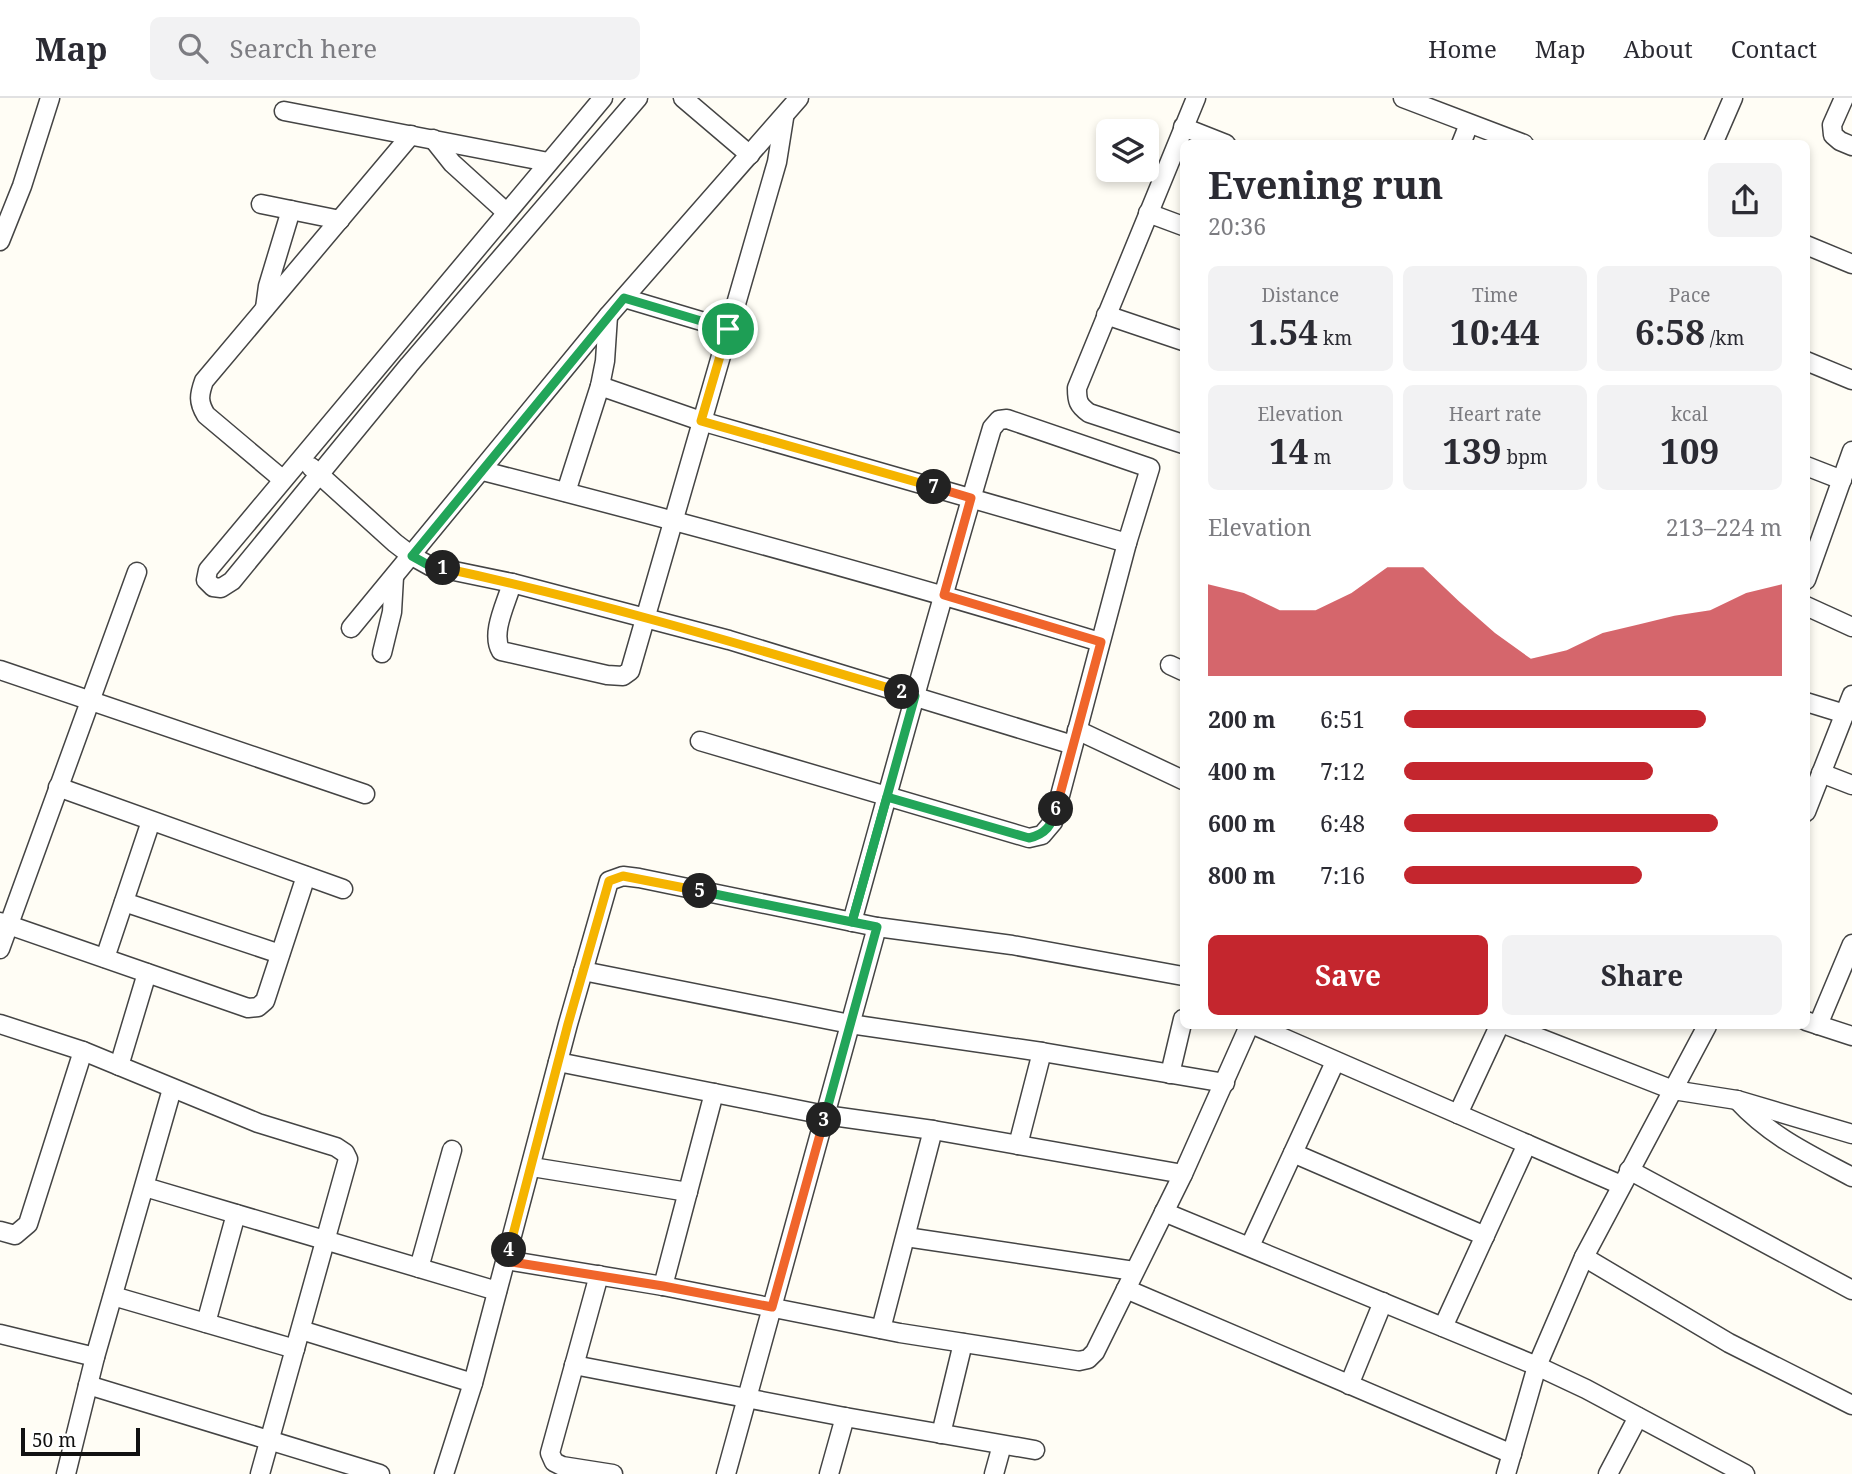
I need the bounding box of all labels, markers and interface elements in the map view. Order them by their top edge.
search box [150,17,640,80]
text: Map [35,26,108,71]
icon: search [174,29,212,67]
text: Search here [230,30,377,66]
text: Home [1428,32,1497,65]
text: Map [1535,32,1586,65]
text: About [1624,32,1693,65]
text: Contact [1731,32,1817,65]
map controls [1096,119,1159,182]
button: layers [1096,119,1159,182]
text: Evening run [1208,158,1443,210]
button: share [1708,163,1782,237]
text: 20:36 [1208,210,1266,242]
text: Distance [1262,282,1339,308]
text: Time [1472,282,1518,308]
text: Pace [1669,282,1711,308]
pin [698,299,758,359]
text: 1.54 [1249,308,1318,355]
text: 10:44 [1450,308,1540,355]
text: 6:58 [1635,308,1705,355]
icon: arrive [709,310,747,348]
text: km [1318,325,1352,351]
text: /km [1705,325,1744,351]
text: Elevation [1258,401,1343,427]
text: Heart rate [1449,401,1541,427]
text: kcal [1671,401,1708,427]
text: 14 [1269,427,1309,474]
text: 139 [1442,427,1502,474]
text: 109 [1660,427,1719,474]
text: m [1309,444,1332,470]
text: bpm [1502,444,1548,470]
pin: 7 [916,470,951,504]
text: 7 [928,473,939,499]
text: Elevation [1208,511,1312,543]
text: 213–224 m [1666,511,1782,543]
pin: 1 [426,550,460,586]
text: 1 [437,554,448,580]
pin: 2 [884,674,920,710]
text: 2 [896,678,907,704]
text: 200 m [1208,703,1276,735]
text: 6:51 [1320,703,1365,735]
text: 400 m [1208,755,1276,787]
text: 7:12 [1320,755,1365,787]
pin: 6 [1038,792,1074,826]
text: 6 [1050,795,1061,821]
text: 600 m [1208,807,1276,839]
text: 6:48 [1320,807,1365,839]
text: 800 m [1208,859,1276,891]
text: 7:16 [1320,859,1365,891]
pin: 5 [682,874,718,908]
text: 5 [694,877,705,903]
button: Save [1208,935,1488,1015]
button: Share [1502,935,1782,1015]
pin: 3 [806,1102,842,1138]
text: 3 [818,1106,829,1132]
pin: 4 [491,1232,526,1268]
text: 4 [503,1236,514,1262]
scale bar [21,1425,140,1457]
text: 50 m [32,1427,76,1453]

